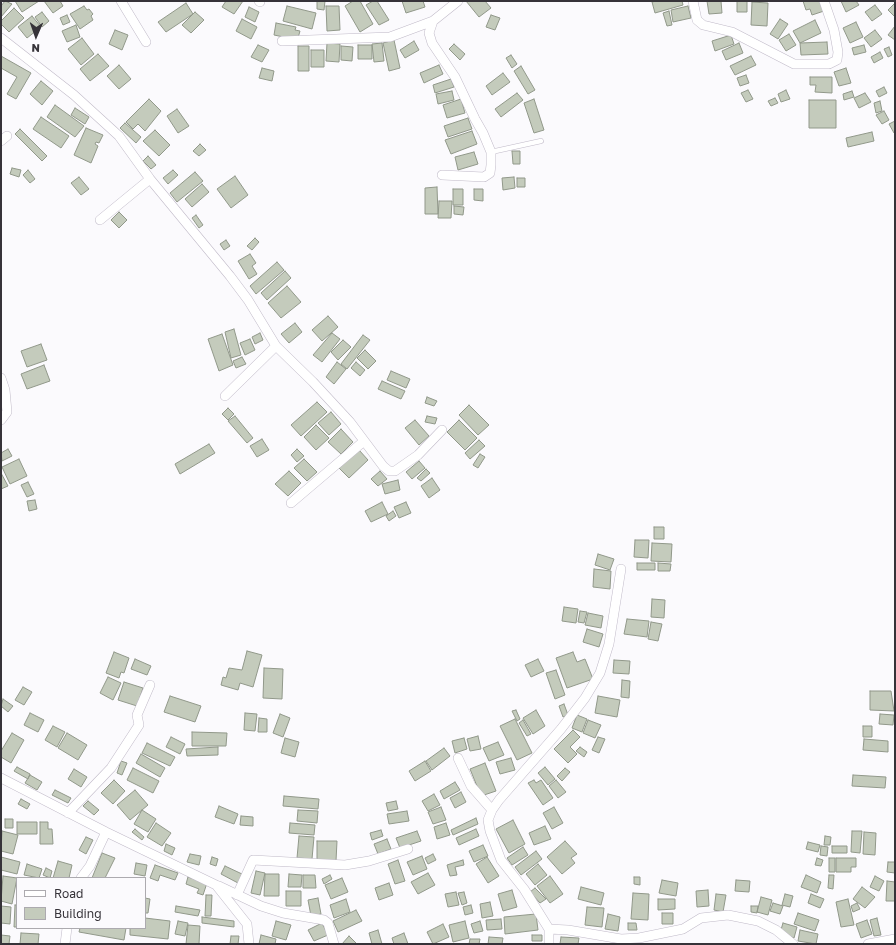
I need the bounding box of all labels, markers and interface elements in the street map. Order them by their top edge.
north arrow [16,16,56,56]
text: N [31,42,40,55]
legend [16,877,146,929]
text: Road [54,886,83,901]
text: Building [54,906,102,921]

